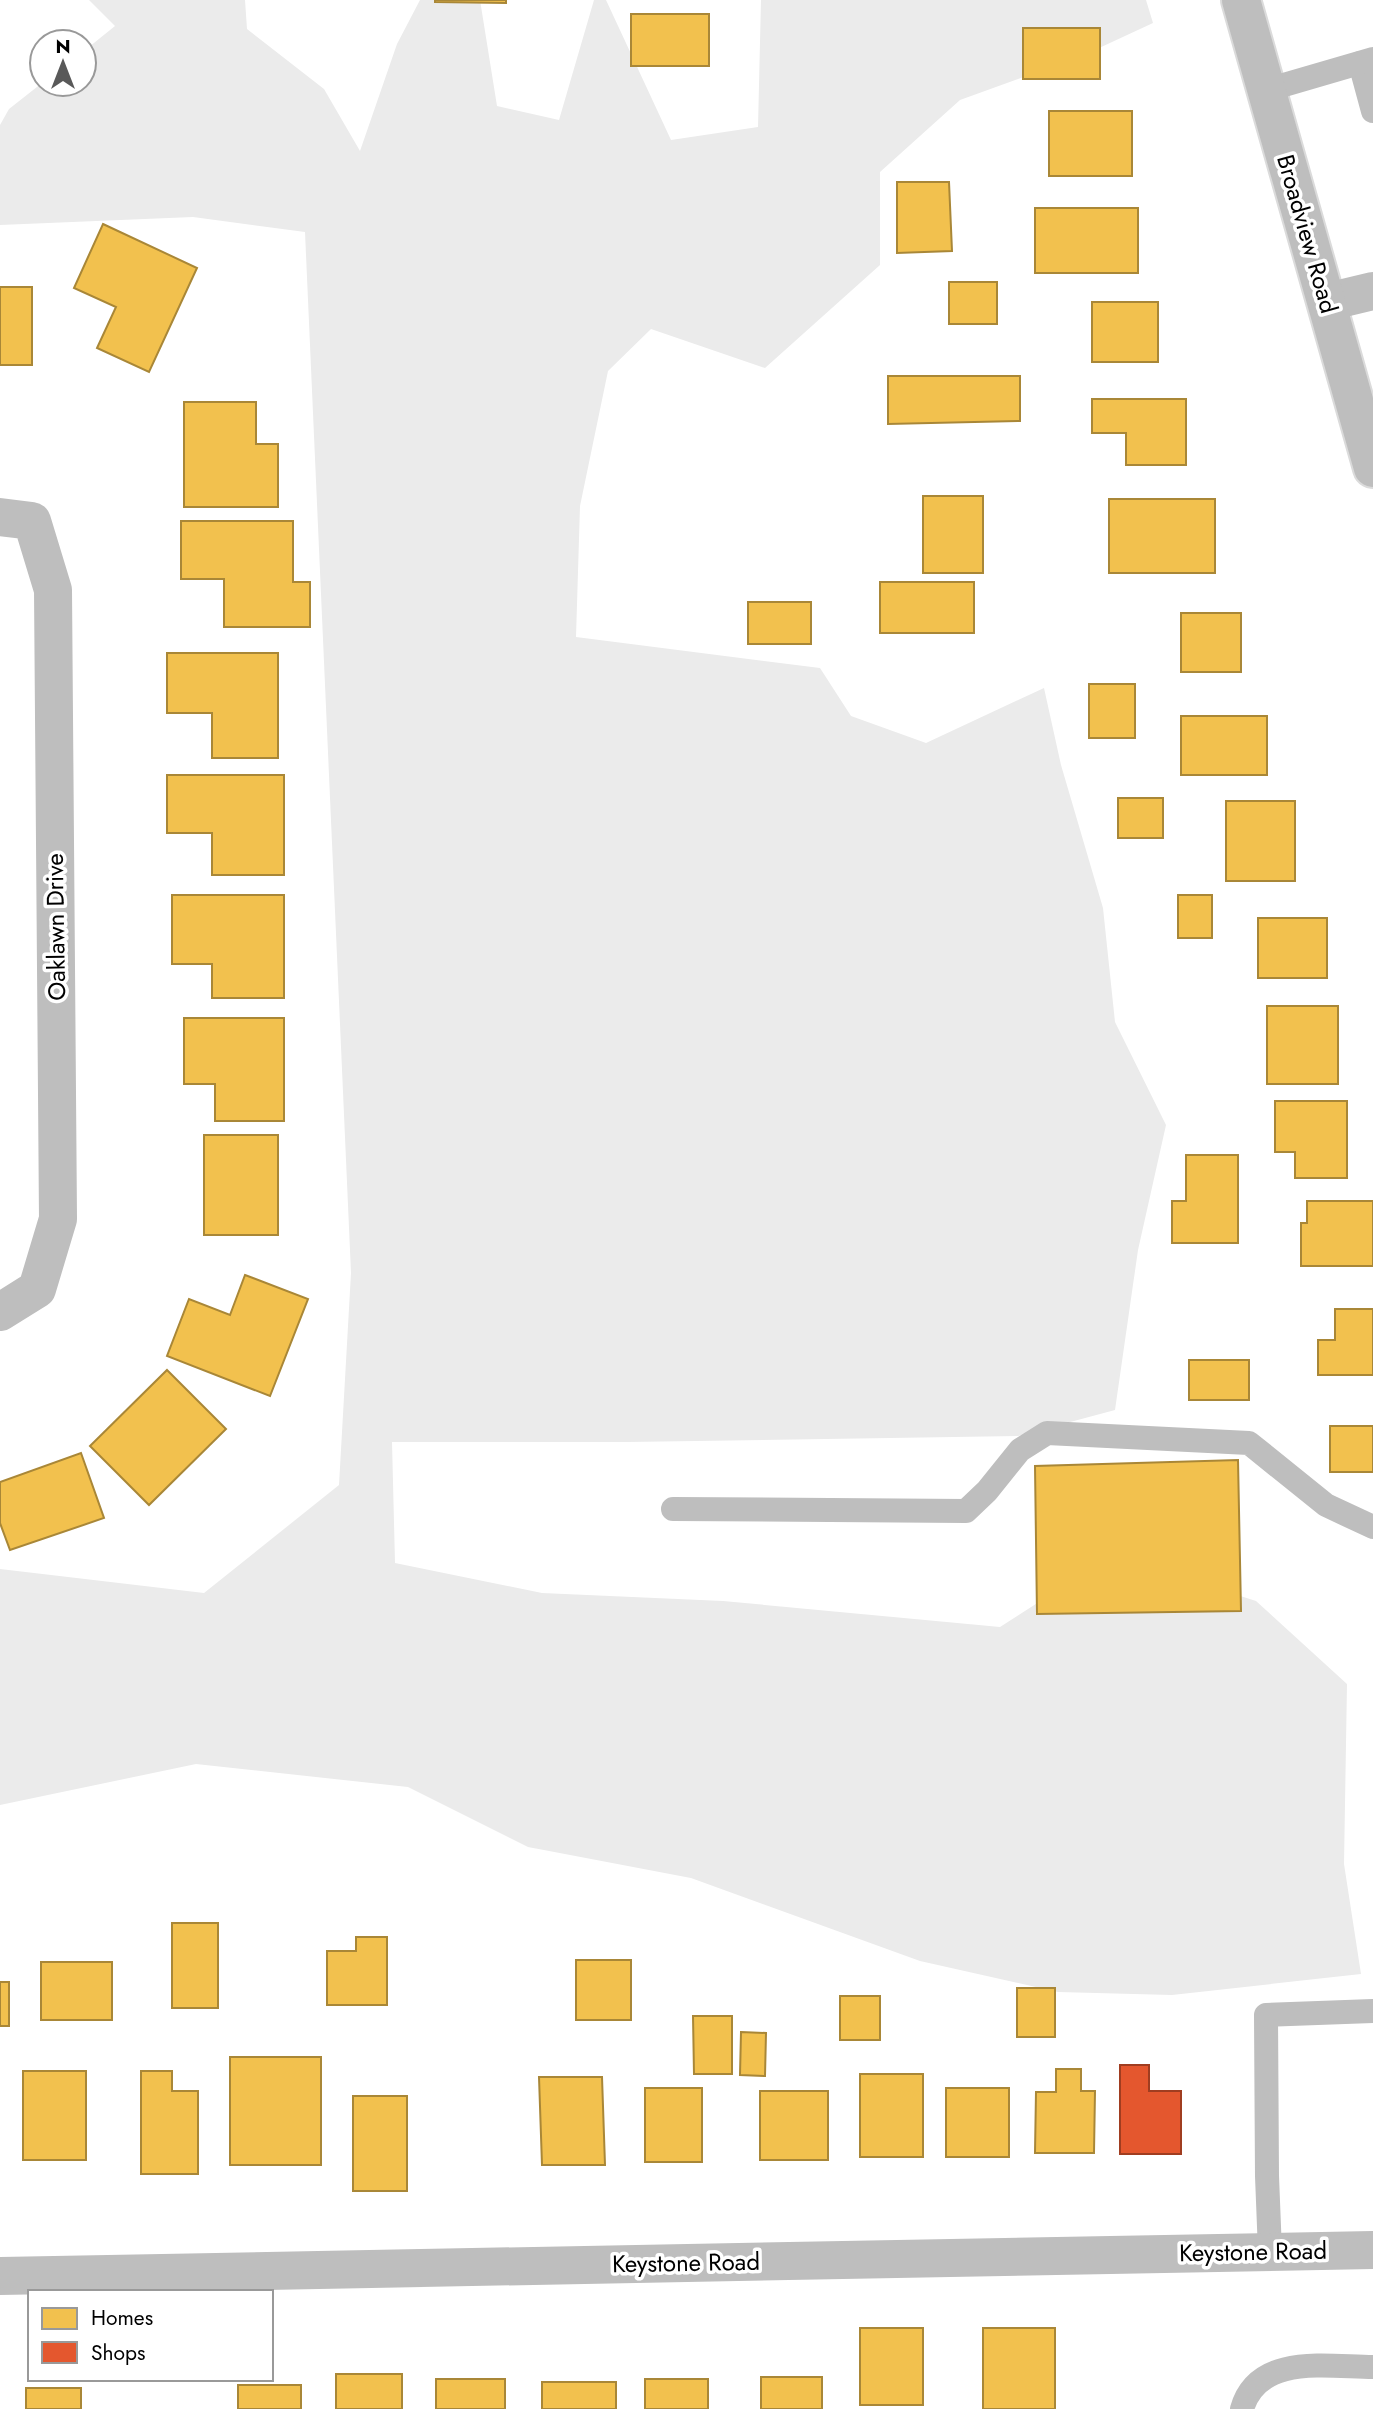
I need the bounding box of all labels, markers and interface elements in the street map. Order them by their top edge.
north arrow [28,28,98,98]
text: N [55,33,71,60]
street label: Broadview Road [1268,150,1347,317]
street label: Oaklawn Drive [37,853,74,1001]
street label: Keystone Road [1179,2233,1327,2270]
street label: Keystone Road [612,2244,760,2281]
legend [28,2290,273,2381]
text: Homes [91,2303,153,2333]
text: Shops [91,2338,145,2368]

